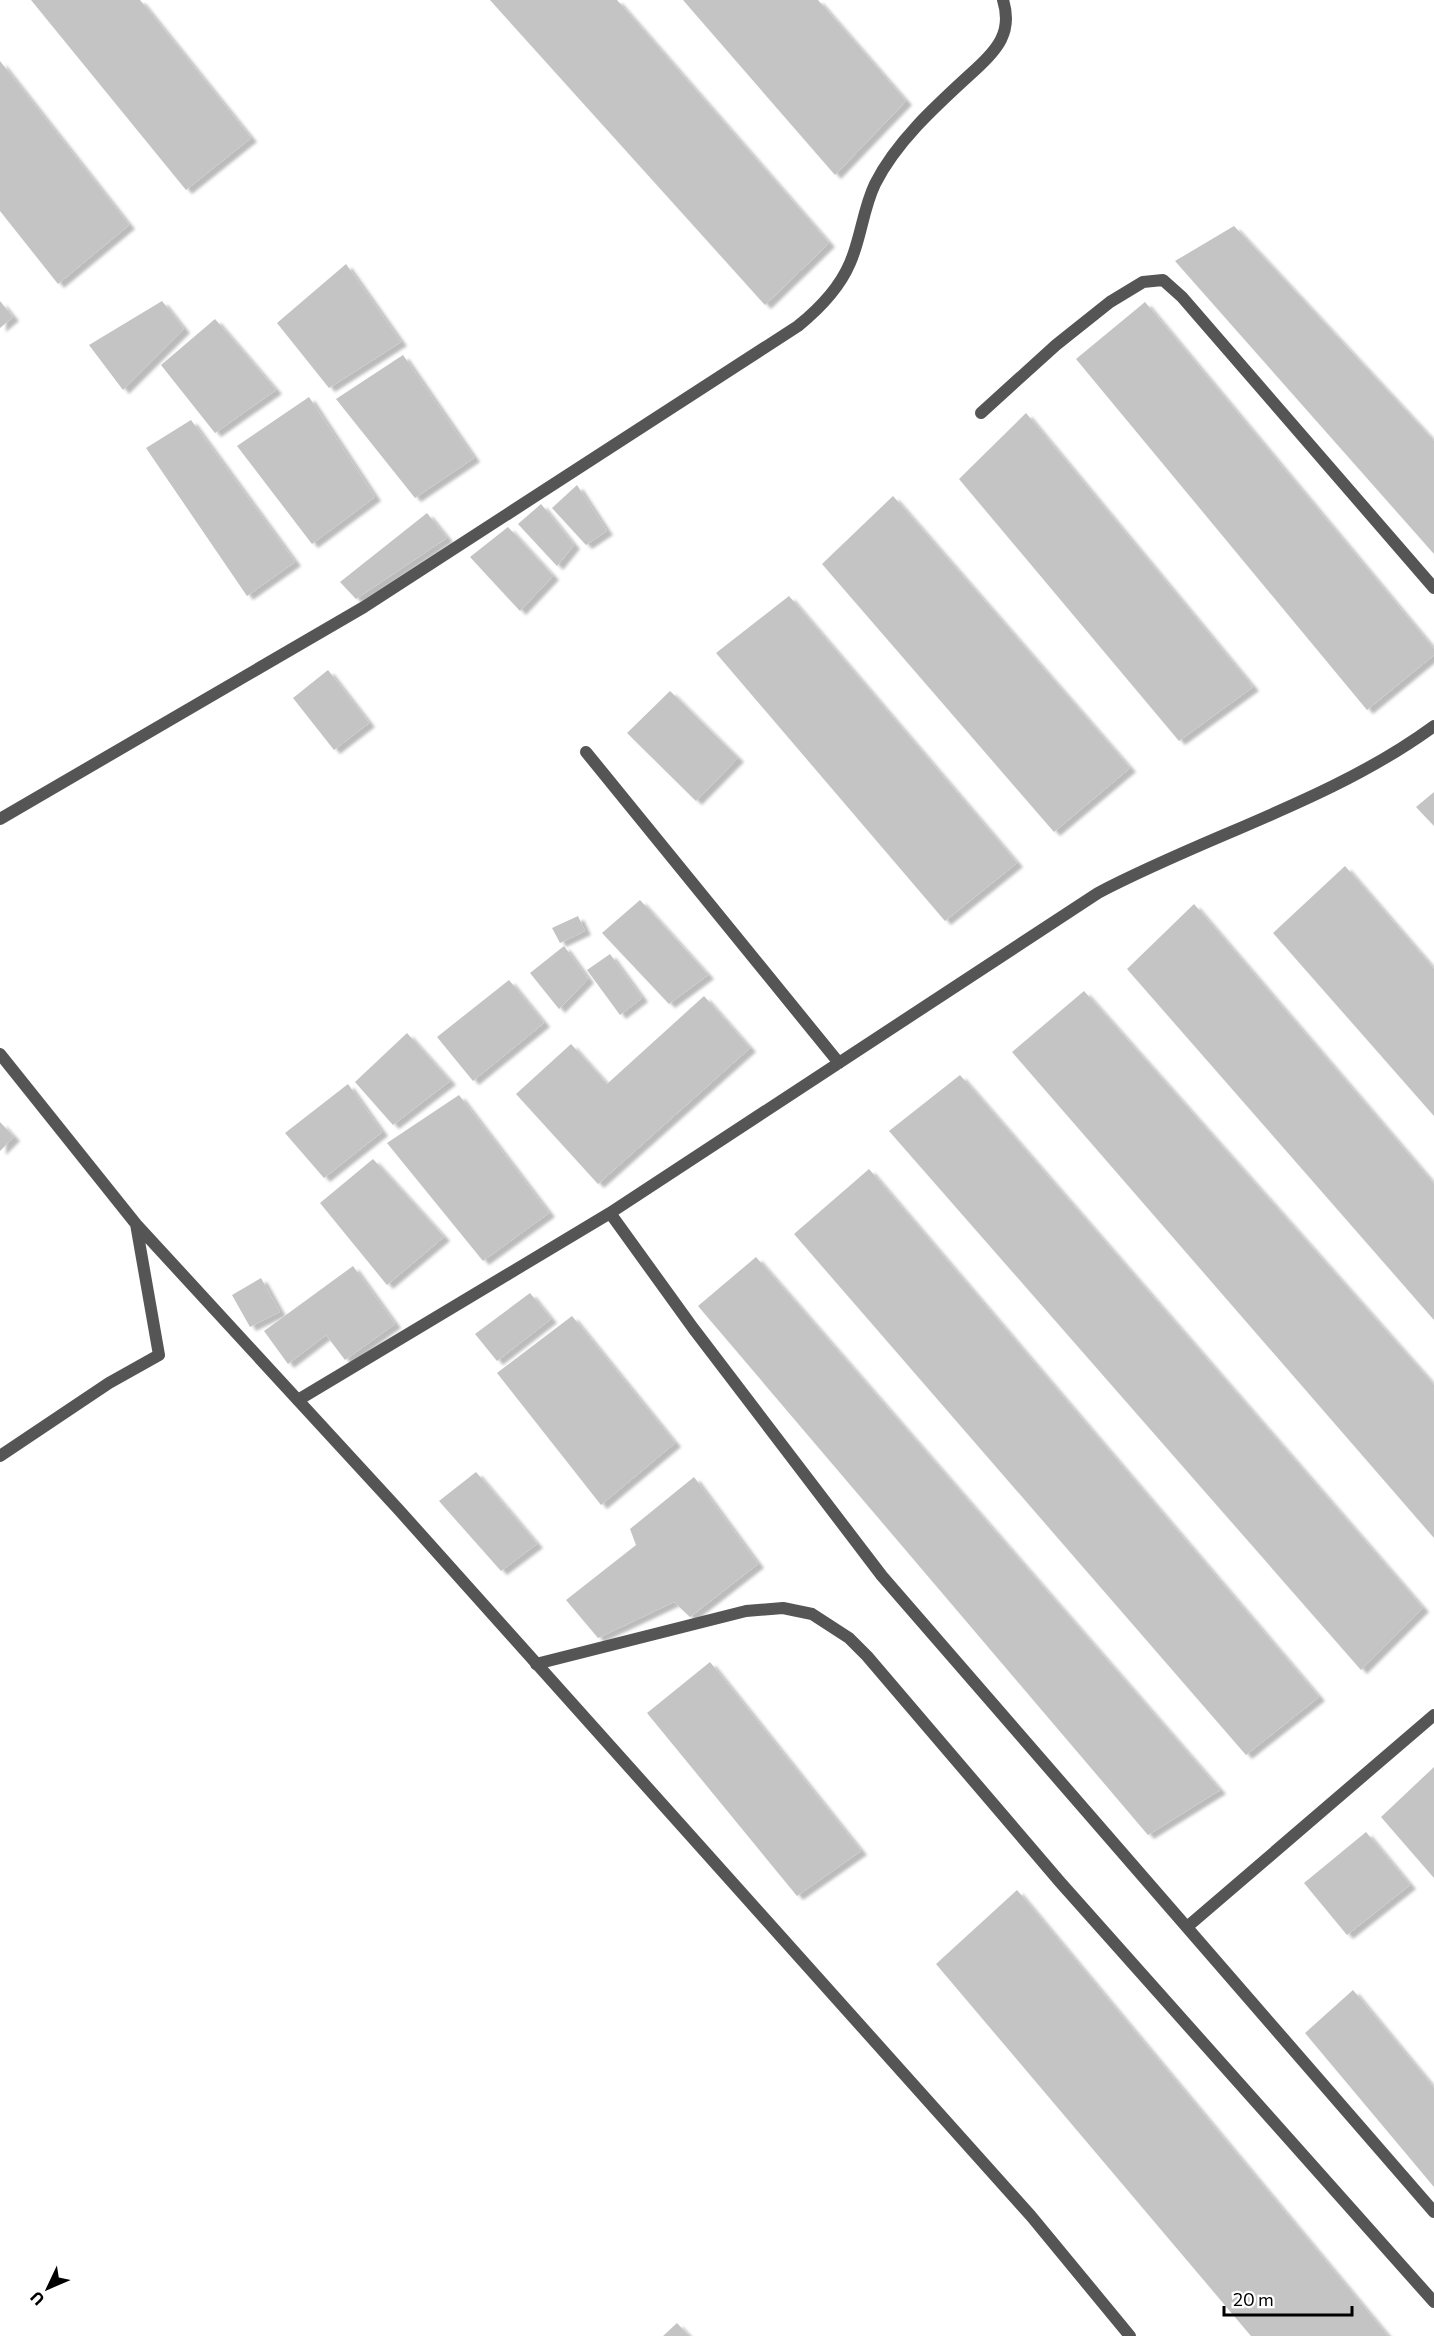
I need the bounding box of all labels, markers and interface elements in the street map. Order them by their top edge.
north arrow [18,2258,78,2318]
scale bar [1224,2279,1352,2317]
text: U [26,2288,48,2310]
text: 20 m [1233,2288,1274,2310]

